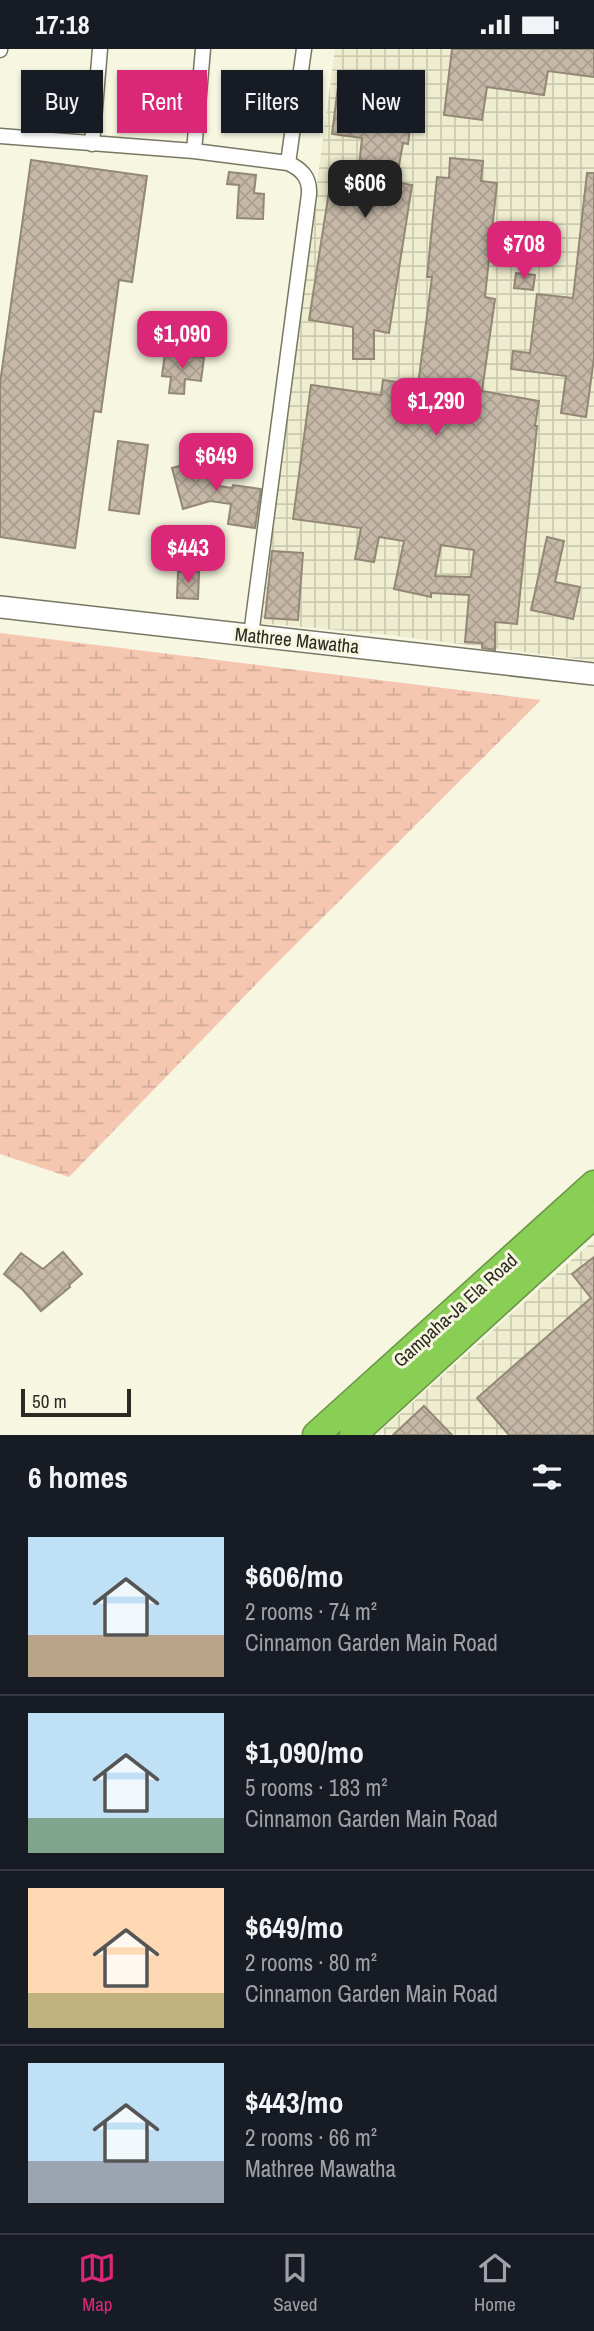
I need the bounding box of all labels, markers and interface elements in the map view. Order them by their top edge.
text: 17:18 [35,7,90,42]
chip: Buy [21,70,103,133]
chip: Rent [117,70,207,133]
chip: Filters [221,70,323,133]
chip: New [337,70,425,133]
pin: $606 [324,160,406,220]
text: $606 [344,167,386,198]
pin: $708 [483,222,565,281]
text: $708 [503,228,545,259]
pin: $1,090 [125,311,239,371]
text: $1,090 [153,318,211,349]
pin: $1,290 [379,379,493,438]
text: $1,290 [407,385,465,416]
pin: $649 [175,433,257,493]
text: $649 [195,440,237,471]
pin: $443 [147,525,229,585]
text: $443 [167,532,209,563]
street label: Mathree Mawatha [234,621,361,659]
street label: Gampaha-Ja Ela Road [387,1247,523,1373]
scale bar [21,1386,131,1418]
text: 50 m [32,1388,67,1414]
text: 6 homes [28,1457,128,1497]
icon: filters [528,1458,566,1496]
text: $606/mo [245,1556,343,1596]
icon: home [84,1565,168,1649]
text: 2 rooms · 74 m² [245,1596,377,1627]
text: Cinnamon Garden Main Road [245,1627,498,1658]
text: $1,090/mo [245,1732,364,1772]
icon: home [84,1741,168,1825]
text: 5 rooms · 183 m² [245,1772,388,1803]
text: Cinnamon Garden Main Road [245,1803,498,1834]
text: $649/mo [245,1907,343,1947]
icon: home [84,1916,168,2000]
text: 2 rooms · 80 m² [245,1947,377,1978]
text: Cinnamon Garden Main Road [245,1978,498,2009]
text: $443/mo [245,2082,343,2122]
icon: home [84,2091,168,2175]
text: 2 rooms · 66 m² [245,2122,377,2153]
text: Mathree Mawatha [245,2153,396,2184]
tab: Map [78,2249,116,2317]
tab: Saved [273,2249,317,2317]
tab: Home [474,2249,516,2317]

